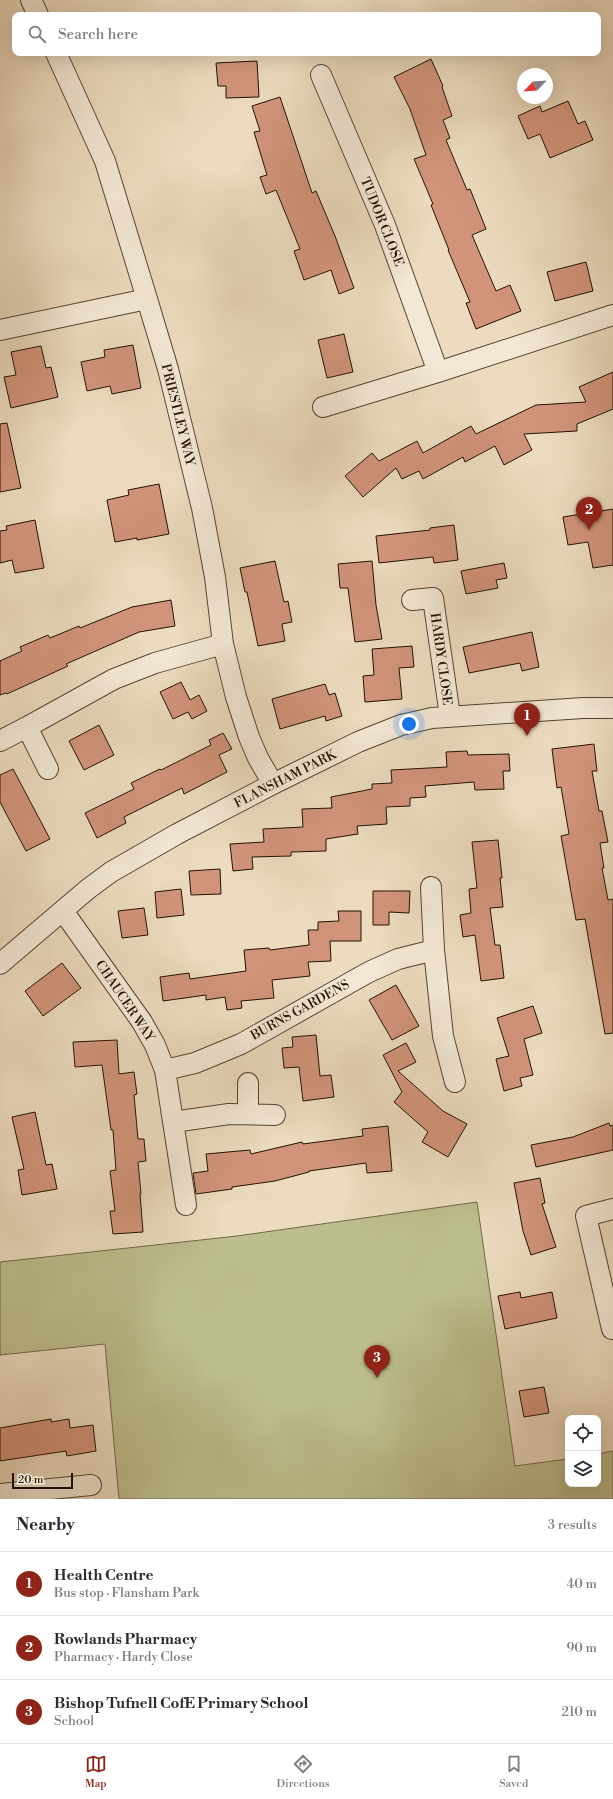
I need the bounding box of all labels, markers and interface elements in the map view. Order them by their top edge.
search box [12,12,601,56]
icon: search [26,23,48,45]
text: Search here [58,25,138,44]
north arrow [517,68,553,104]
street label: TUDOR CLOSE [357,175,407,269]
street label: PRIESTLEY WAY [158,362,199,469]
pin: 2 [576,497,602,530]
street label: HARDY CLOSE [427,612,455,706]
pin: 1 [514,703,540,736]
your location [399,714,419,734]
street label: FLANSHAM PARK [231,746,340,812]
street label: CHAUCER WAY [92,957,159,1046]
street label: BURNS GARDENS [247,976,352,1044]
pin: 3 [364,1345,390,1378]
map controls [565,1415,601,1487]
button: locate [565,1415,601,1451]
button: layers [565,1451,601,1487]
scale bar [12,1471,73,1490]
text: 20 m [18,1473,43,1487]
text: Nearby [16,1514,75,1536]
text: 3 results [548,1517,597,1533]
text: Health Centre [54,1566,154,1585]
text: 1 [26,1576,32,1592]
text: 40 m [567,1576,597,1592]
text: Bus stop · Flansham Park [54,1585,199,1601]
text: Rowlands Pharmacy [54,1630,197,1649]
text: 2 [25,1640,33,1656]
text: 90 m [566,1640,597,1656]
text: Pharmacy · Hardy Close [54,1649,193,1665]
text: Bishop Tufnell CofE Primary School [54,1694,309,1713]
text: 3 [25,1704,33,1720]
text: 210 m [562,1704,597,1720]
text: School [54,1713,94,1729]
tab: Map [85,1753,107,1791]
tab: Directions [277,1753,330,1791]
tab: Saved [499,1753,528,1791]

